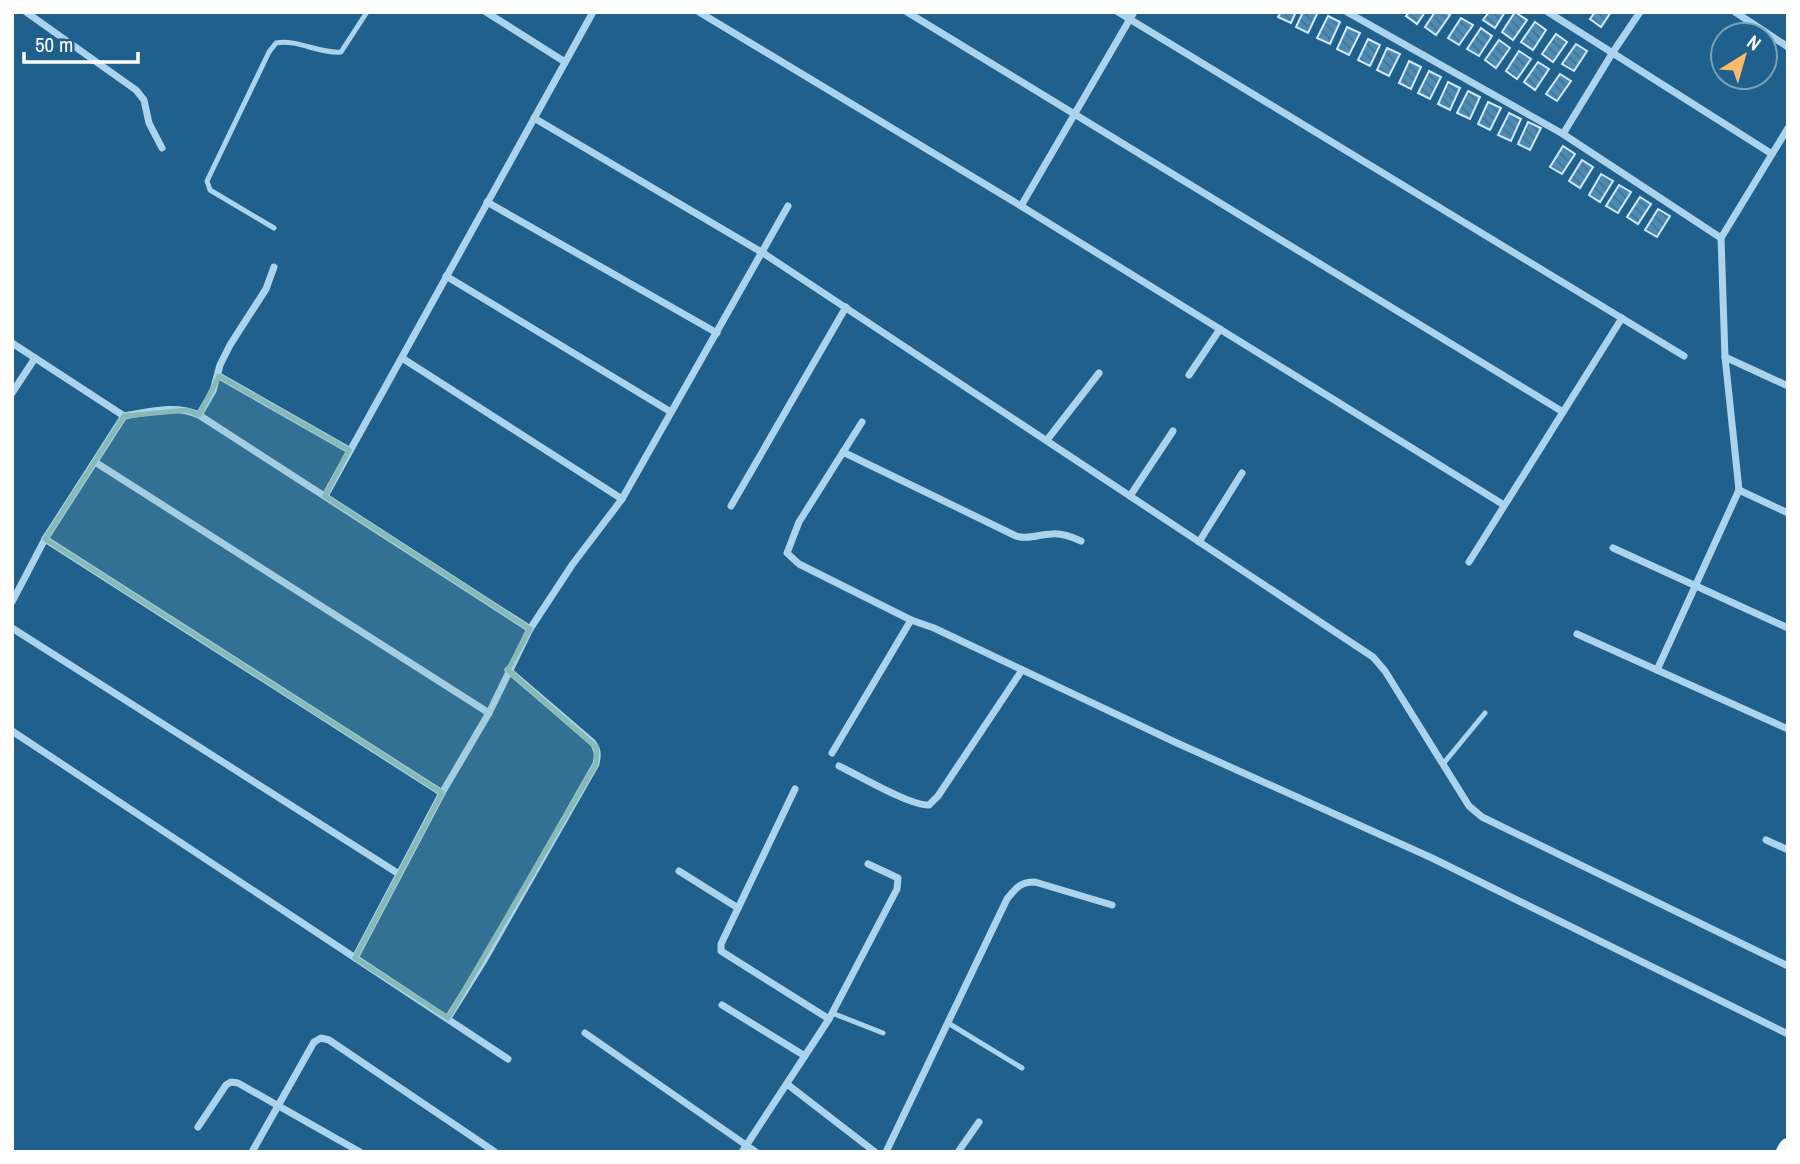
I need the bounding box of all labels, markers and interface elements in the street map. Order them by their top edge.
scale bar [24,21,138,65]
north arrow [1709,21,1779,91]
text: N [1742,29,1767,56]
text: 50 m [35,30,73,59]

